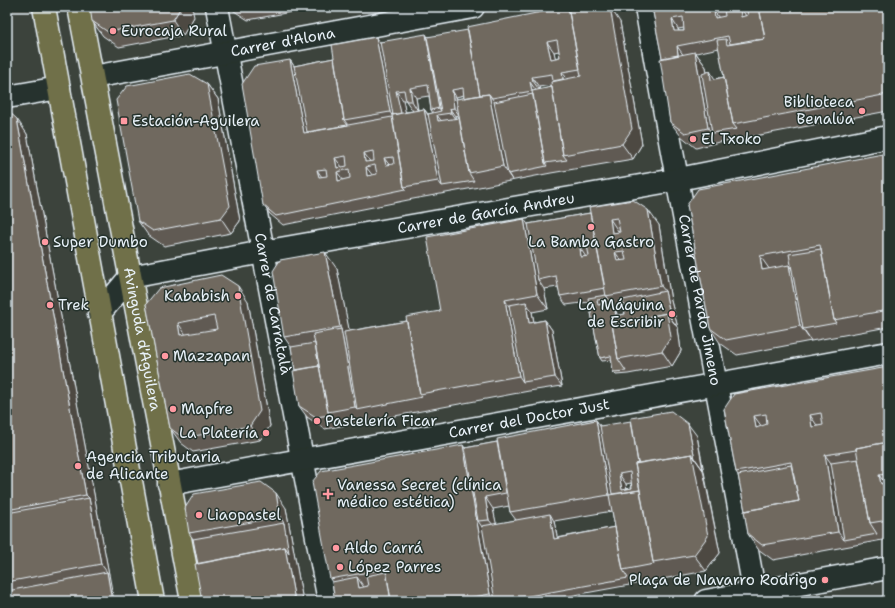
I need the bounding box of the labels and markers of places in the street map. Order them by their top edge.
place label: Eurocaja Rural [121,21,228,41]
marker: Eurocaja Rural [108,26,118,36]
place label: Biblioteca Benalúa [784,92,855,129]
marker: Biblioteca Benalúa [857,106,867,116]
place label: Estación-Aguilera [132,111,260,131]
marker: Estación-Aguilera [119,116,129,126]
place label: El Txoko [701,129,761,149]
marker: El Txoko [688,134,698,144]
marker: La Bamba Gastro [586,222,596,232]
place label: Super Dumbo [53,232,148,252]
place label: La Bamba Gastro [528,232,654,252]
marker: Super Dumbo [40,237,50,247]
place label: Kababish [164,286,230,306]
marker: Kababish [233,291,243,301]
place label: Trek [58,295,89,315]
place label: La Máquina de Escribir [578,295,665,332]
marker: Trek [45,300,55,310]
marker: La Máquina de Escribir [667,309,677,319]
place label: Mazzapan [173,346,250,366]
marker: Mazzapan [160,351,170,361]
place label: Mapfre [181,399,233,419]
marker: Mapfre [168,404,178,414]
place label: Pastelería Ficar [325,411,437,431]
marker: Pastelería Ficar [312,416,322,426]
place label: La Platería [179,423,259,443]
marker: La Platería [261,428,271,438]
place label: Agencia Tributaria de Alicante [86,447,221,484]
marker: Agencia Tributaria de Alicante [73,461,83,471]
place label: Vanessa Secret (clínica médico estética) [337,475,502,512]
marker: Vanessa Secret (clínica médico estética) [322,488,334,500]
place label: Liaopastel [207,505,282,525]
marker: Liaopastel [194,510,204,520]
place label: Aldo Carrá [344,538,424,558]
marker: Aldo Carrá [331,543,341,553]
place label: López Parres [348,557,441,577]
marker: López Parres [335,562,345,572]
place label: Plaça de Navarro Rodrigo [629,570,817,590]
marker: Plaça de Navarro Rodrigo [820,575,830,585]

